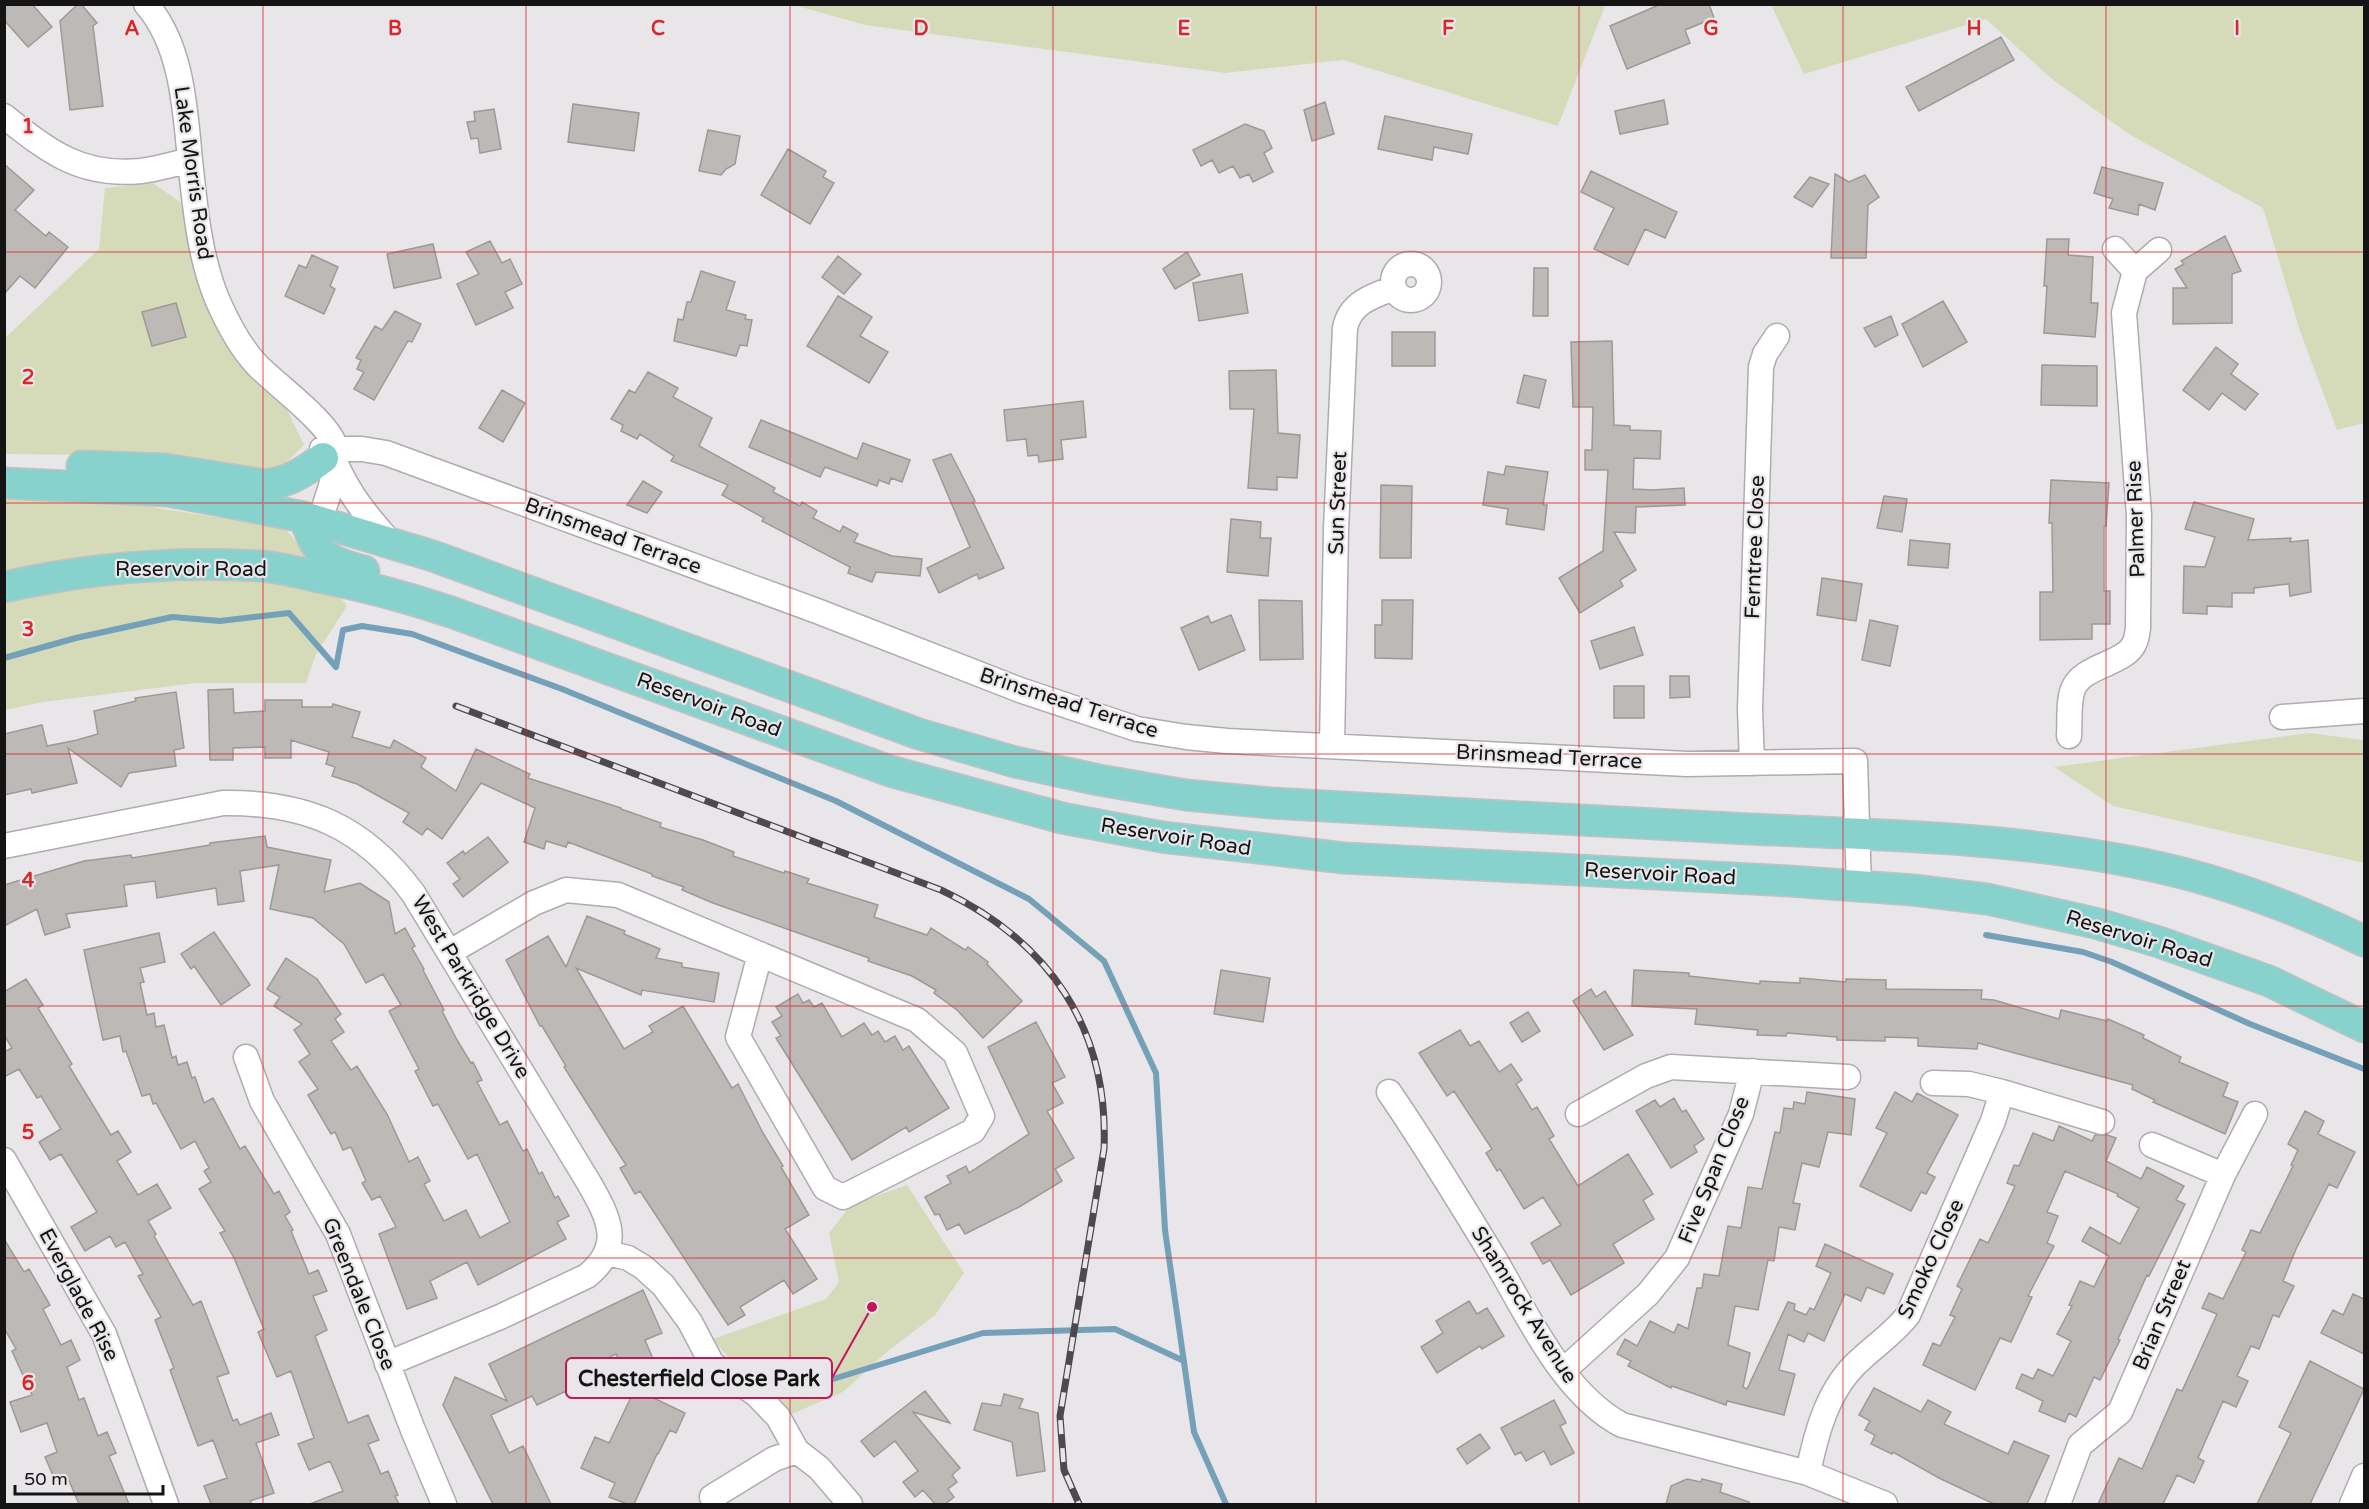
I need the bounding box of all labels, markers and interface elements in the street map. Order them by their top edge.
text: A [125,17,140,41]
text: B [388,17,402,41]
text: C [651,17,665,41]
text: D [913,17,929,41]
text: E [1178,17,1191,41]
text: F [1442,17,1454,41]
text: G [1703,17,1719,41]
text: H [1966,17,1982,41]
text: I [2234,17,2240,41]
street label: Lake Morris Road [168,85,218,261]
text: 1 [22,115,34,139]
text: 2 [22,366,34,390]
street label: Sun Street [1324,451,1352,555]
street label: Palmer Rise [2121,460,2151,578]
street label: Ferntree Close [1740,475,1770,619]
street label: Brinsmead Terrace [521,492,705,580]
street label: Reservoir Road [115,557,267,582]
text: 3 [22,618,34,642]
street label: Brinsmead Terrace [976,662,1162,744]
street label: Reservoir Road [633,667,785,743]
street label: Brinsmead Terrace [1455,740,1643,774]
street label: Reservoir Road [1099,813,1253,861]
street label: Reservoir Road [1583,858,1737,890]
text: 4 [22,869,35,893]
street label: West Parkridge Drive [406,891,536,1083]
street label: Reservoir Road [2063,905,2215,973]
street label: Five Span Close [1673,1093,1755,1247]
text: 5 [22,1121,34,1145]
street label: Smoko Close [1892,1195,1970,1323]
street label: Greendale Close [317,1214,401,1374]
street label: Shamrock Avenue [1466,1222,1582,1388]
street label: Everglade Rise [34,1224,125,1366]
street label: Brian Street [2127,1256,2197,1374]
callout: Chesterfield Close Park [566,1358,832,1398]
text: Chesterfield Close Park [578,1366,820,1392]
text: 6 [22,1372,34,1396]
scale bar [15,1458,164,1496]
text: 50 m [24,1468,68,1490]

